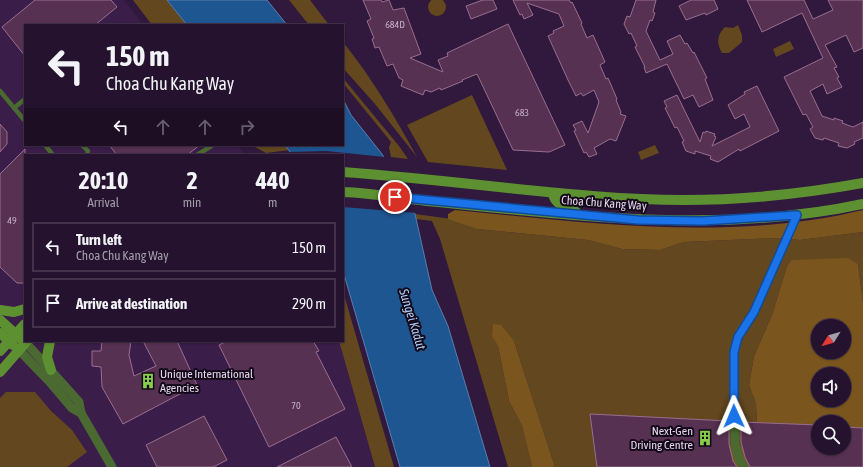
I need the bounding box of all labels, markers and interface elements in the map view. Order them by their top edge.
house number: 684D [385,19,405,30]
icon: left [40,40,92,92]
text: 150 m [106,40,169,72]
text: Choa Chu Kang Way [106,73,234,94]
house number: 683 [515,107,529,118]
icon: left [110,116,132,138]
icon: ahead [152,116,174,138]
icon: ahead [194,116,216,138]
icon: right [236,116,258,138]
text: 20:10 [78,167,128,194]
text: 2 [186,167,198,194]
text: 440 [256,167,290,194]
pin [378,180,412,214]
icon: arrive [384,186,406,208]
street label: Choa Chu Kang Way [561,193,647,213]
text: Arrival [87,195,119,210]
text: min [183,195,201,210]
text: m [268,195,277,210]
house number: 49 [7,215,17,226]
text: Turn left [76,231,122,248]
icon: left [42,236,64,258]
text: 150 m [292,239,326,256]
text: Choa Chu Kang Way [76,248,169,263]
water label: Sungei Kadut [396,286,429,352]
icon: arrive [42,292,64,314]
text: Arrive at destination [76,295,187,312]
text: 290 m [292,295,326,312]
north arrow [811,319,851,359]
map controls [811,319,851,455]
place label: Unique International Agencies [160,367,254,395]
button: sound [811,367,851,407]
building icon: Unique International Agencies [139,372,157,390]
position arrow [713,395,755,437]
house number: 70 [291,400,301,411]
button: search [811,415,851,455]
place label: Next-Gen Driving Centre [631,424,693,452]
building icon: Next-Gen Driving Centre [696,429,714,447]

